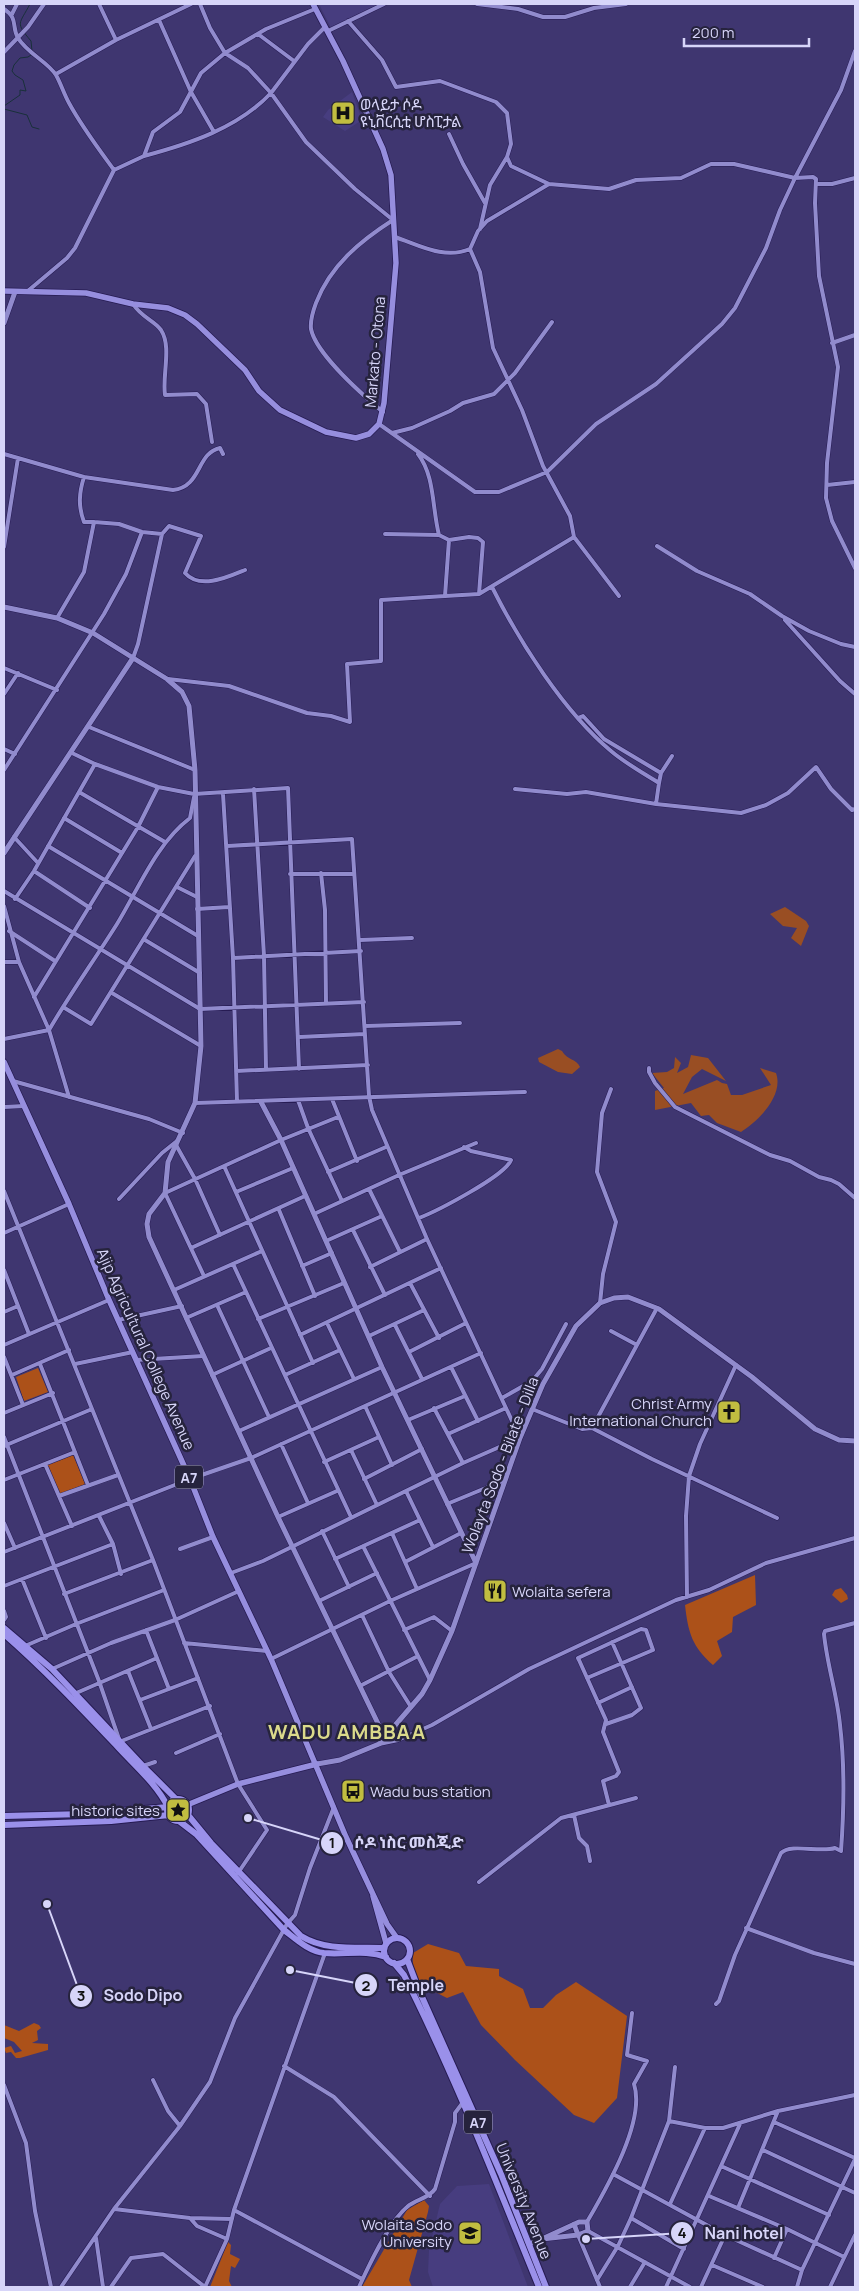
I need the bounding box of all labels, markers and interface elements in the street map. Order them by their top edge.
scale bar [684,15,809,47]
text: 200 m [692,22,735,43]
place label: ወላይታ ሶዶ ዩኒቨርሲቲ ሆስፒታል [360,94,461,132]
hospital icon: ወላይታ ሶዶ ዩኒቨርሲቲ ሆስፒታል [330,100,356,126]
street label: Markato - Otona [360,295,390,409]
street label: Ajip Agricultural College Avenue [92,1245,200,1453]
street label: Wolayta Sodo - Bilate - Dilla [457,1374,543,1556]
place label: Christ Army International Church [569,1393,712,1431]
church icon: Christ Army International Church [716,1399,742,1425]
road number: A7 [175,1465,203,1488]
restaurant icon: Wolaita sefera [482,1578,508,1604]
place label: Wolaita sefera [512,1581,611,1602]
district label: WADU AMBBAA [268,1718,426,1745]
bus stop icon: Wadu bus station [340,1778,366,1804]
place label: Wadu bus station [370,1781,491,1802]
place icon: historic sites [165,1797,191,1823]
place label: historic sites [71,1800,160,1821]
callout: ሶዶ ነስር መስጂድ [319,1827,474,1858]
text: ሶዶ ነስር መስጂድ [354,1831,464,1853]
text: 1 [329,1832,335,1853]
callout: Temple [353,1970,454,2001]
text: Temple [388,1974,444,1996]
text: 2 [362,1975,371,1996]
callout: Sodo Dipo [69,1980,193,2011]
text: Sodo Dipo [104,1984,183,2006]
text: 3 [77,1985,85,2006]
road number: A7 [464,2110,492,2134]
street label: University Avenue [491,2140,557,2262]
place label: Wolaita Sodo University [361,2214,452,2252]
callout: Nani hotel [670,2218,794,2249]
school or university icon: Wolaita Sodo University [457,2220,483,2246]
text: 4 [677,2222,687,2243]
text: Nani hotel [705,2222,783,2244]

